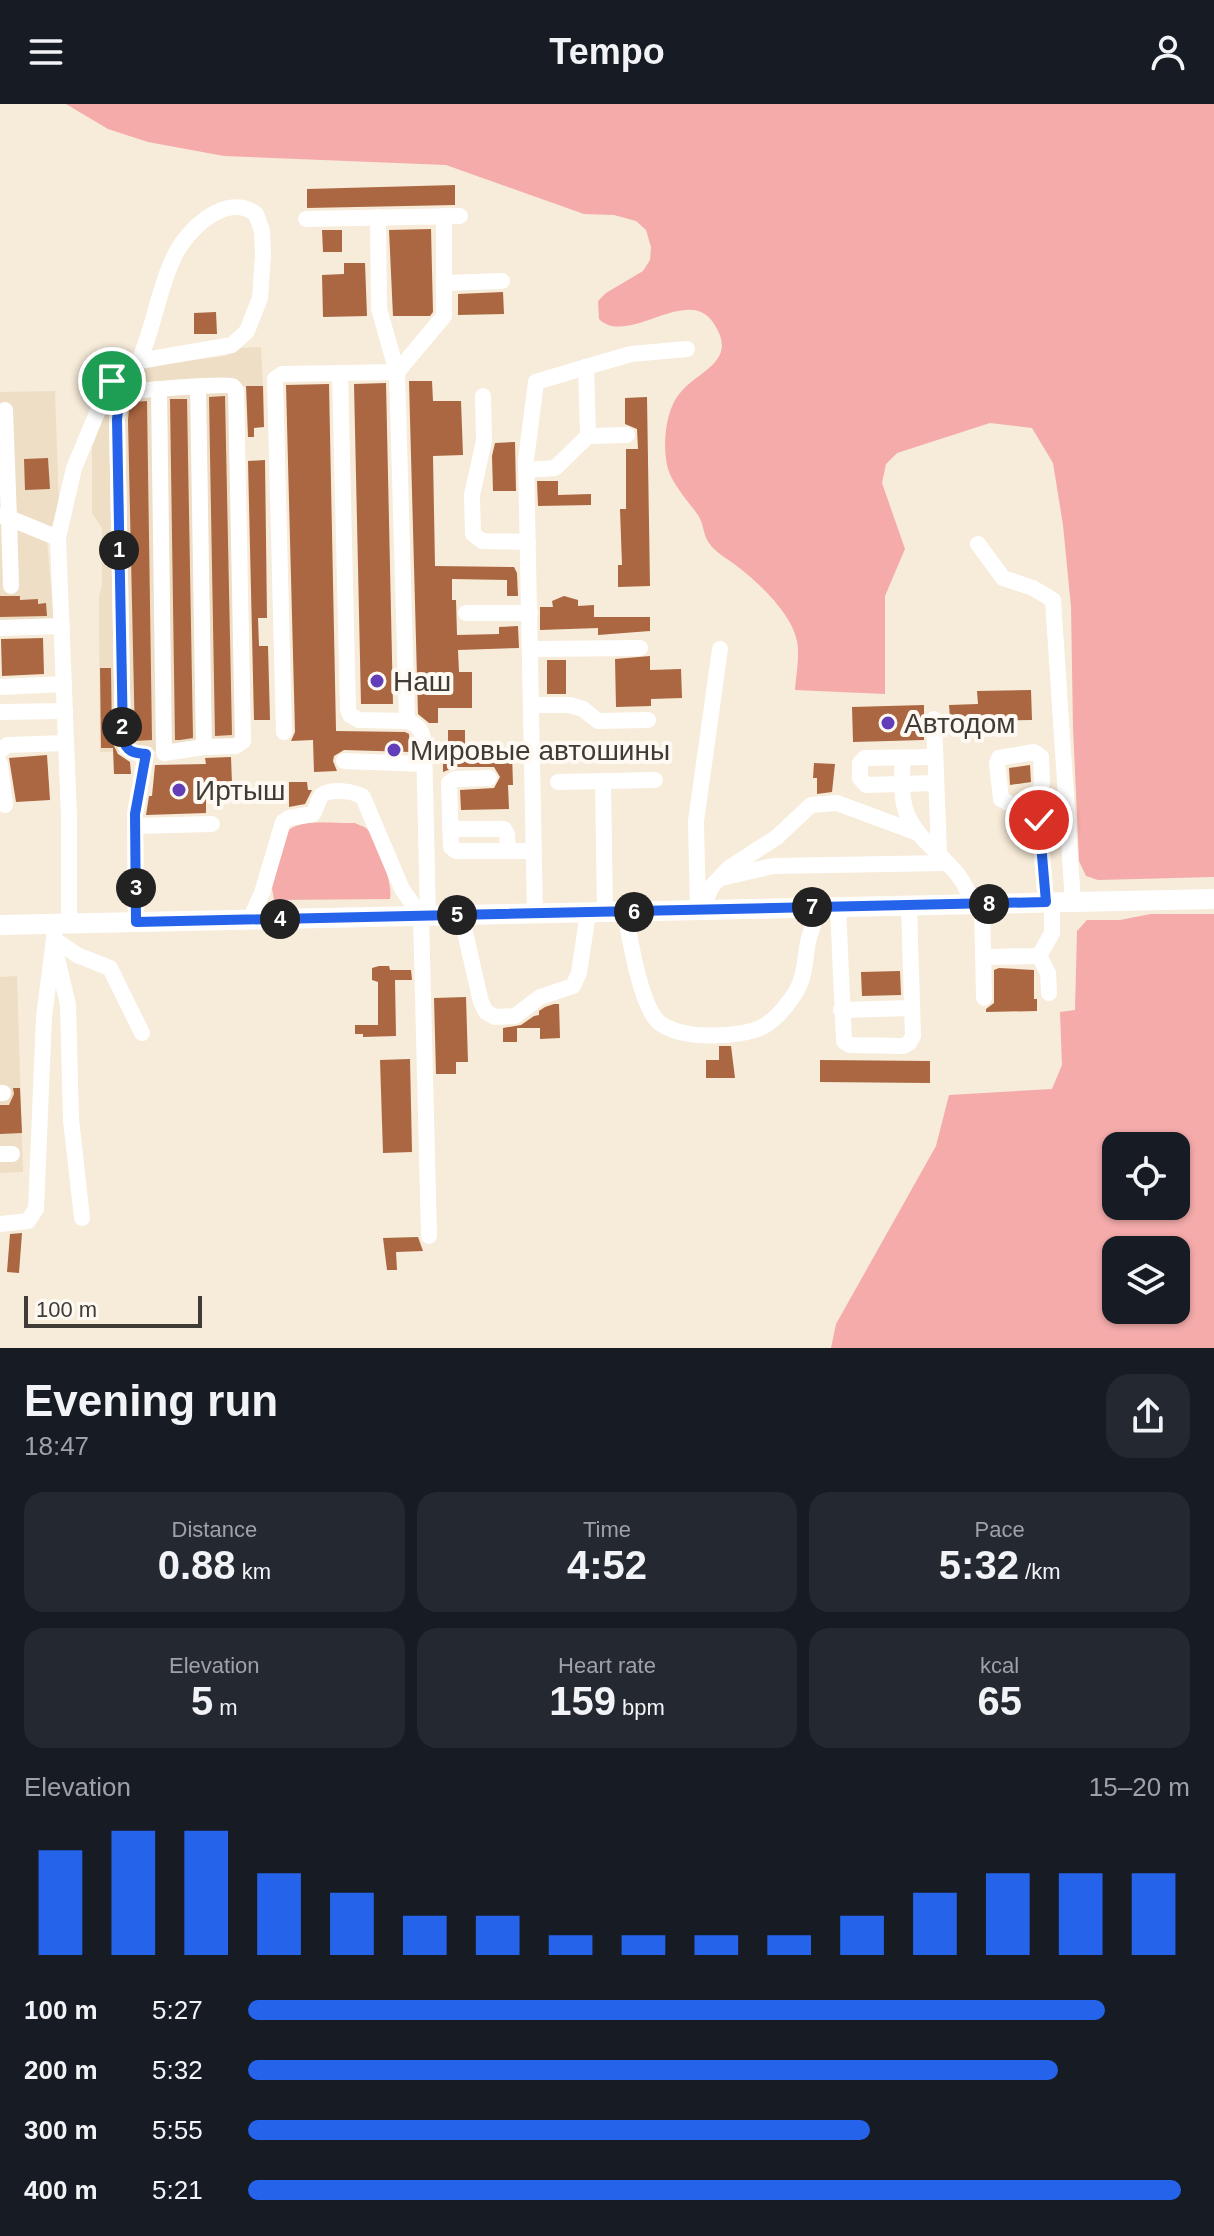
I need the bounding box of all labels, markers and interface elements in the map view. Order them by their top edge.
icon: menu [24,30,68,74]
icon: person [1146,30,1190,74]
text: Tempo [549,31,665,72]
pin [78,347,146,415]
icon: arrive [90,359,134,403]
pin: 1 [99,530,139,570]
text: 1 [113,537,125,562]
place label: Наш [393,666,451,697]
marker: Наш [368,672,386,690]
pin: 2 [102,707,142,747]
place label: Автодом [904,708,1016,739]
text: 2 [116,714,128,739]
marker: Автодом [879,714,897,732]
place label: Мировые автошины [410,735,670,766]
marker: Мировые автошины [385,741,403,759]
place label: Иртыш [195,775,286,806]
marker: Иртыш [170,781,188,799]
pin [1005,786,1073,854]
icon: check [1017,798,1061,842]
pin: 3 [116,868,156,908]
text: 3 [130,875,142,900]
pin: 8 [969,884,1009,924]
pin: 7 [792,887,832,927]
text: 8 [983,891,995,916]
pin: 6 [614,892,654,932]
text: 7 [806,894,818,919]
pin: 5 [437,895,477,935]
pin: 4 [260,899,300,939]
text: 6 [628,899,640,924]
text: 5 [451,902,463,927]
text: 4 [274,906,286,931]
map controls [1102,1132,1190,1324]
button: locate [1102,1132,1190,1220]
button: layers [1102,1236,1190,1324]
scale bar [24,1292,202,1328]
text: 100 m [36,1297,97,1322]
button: share [1106,1374,1190,1458]
text: Evening run [24,1376,278,1425]
text: 18:47 [24,1431,89,1461]
text: Distance [172,1517,257,1542]
text: Time [583,1517,631,1542]
text: Pace [975,1517,1025,1542]
text: 0.88 [158,1543,236,1587]
text: 4:52 [567,1543,647,1587]
text: 5:32 [939,1543,1019,1587]
text: km [236,1559,271,1584]
text: /km [1019,1559,1060,1584]
text: Elevation [169,1653,260,1678]
text: Heart rate [558,1653,656,1678]
text: kcal [980,1653,1019,1678]
text: 5 [191,1679,213,1723]
text: 159 [549,1679,616,1723]
text: 65 [977,1679,1022,1723]
text: m [213,1695,238,1720]
text: bpm [616,1695,665,1720]
text: Elevation [24,1772,131,1802]
text: 15–20 m [1089,1772,1190,1802]
text: 100 m [24,1995,98,2025]
text: 5:27 [152,1995,203,2025]
text: 200 m [24,2055,98,2085]
text: 5:32 [152,2055,203,2085]
text: 300 m [24,2115,98,2145]
text: 5:55 [152,2115,203,2145]
text: 400 m [24,2175,98,2205]
text: 5:21 [152,2175,203,2205]

